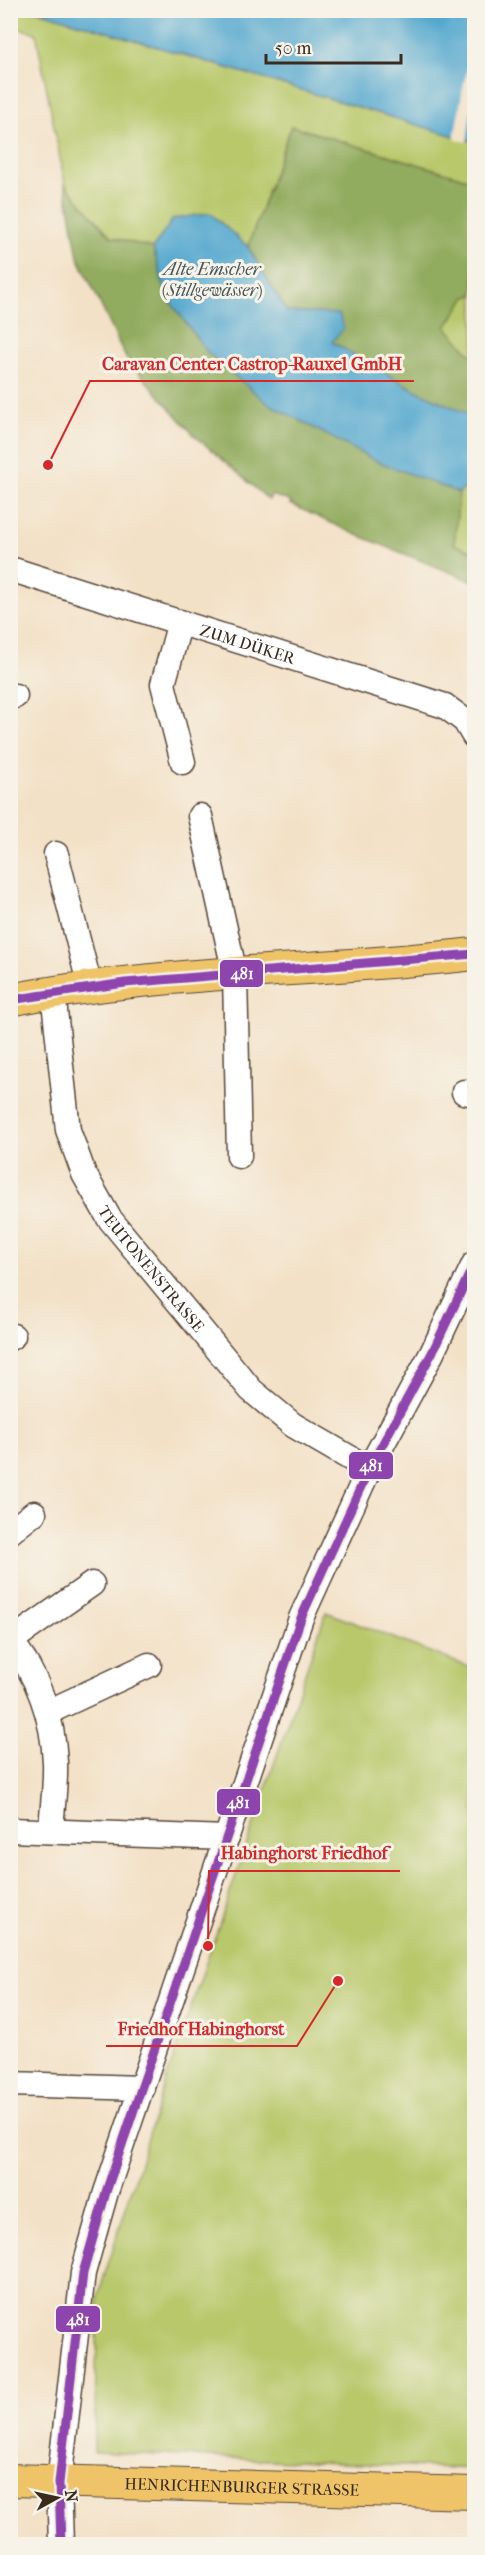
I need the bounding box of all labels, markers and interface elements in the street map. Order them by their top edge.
scale bar [266,27,401,65]
text: 50 m [275,38,312,59]
water label: Alte Emscher (Stillgewässer) [162,259,263,301]
callout: Caravan Center Castrop-Rauxel GmbH [90,345,414,381]
text: Caravan Center Castrop-Rauxel GmbH [102,354,403,375]
street label: ZUM DÜKER [197,620,299,669]
line badge: 481 [219,959,264,988]
text: 481 [229,964,254,984]
street label: TEUTONENSTRASSE [94,1202,208,1336]
line badge: 481 [348,1451,394,1480]
text: 481 [358,1456,383,1476]
line badge: 481 [216,1788,261,1816]
text: 481 [225,1793,250,1813]
callout: Habinghorst Friedhof [209,1835,400,1871]
text: Habinghorst Friedhof [220,1843,392,1864]
callout: Friedhof Habinghorst [106,2010,297,2046]
text: Friedhof Habinghorst [116,2019,285,2040]
line badge: 481 [55,2305,101,2333]
text: 481 [65,2310,90,2330]
north arrow [27,2468,87,2528]
street label: HENRICHENBURGER STRASSE [124,2474,360,2500]
text: N [61,2489,82,2504]

